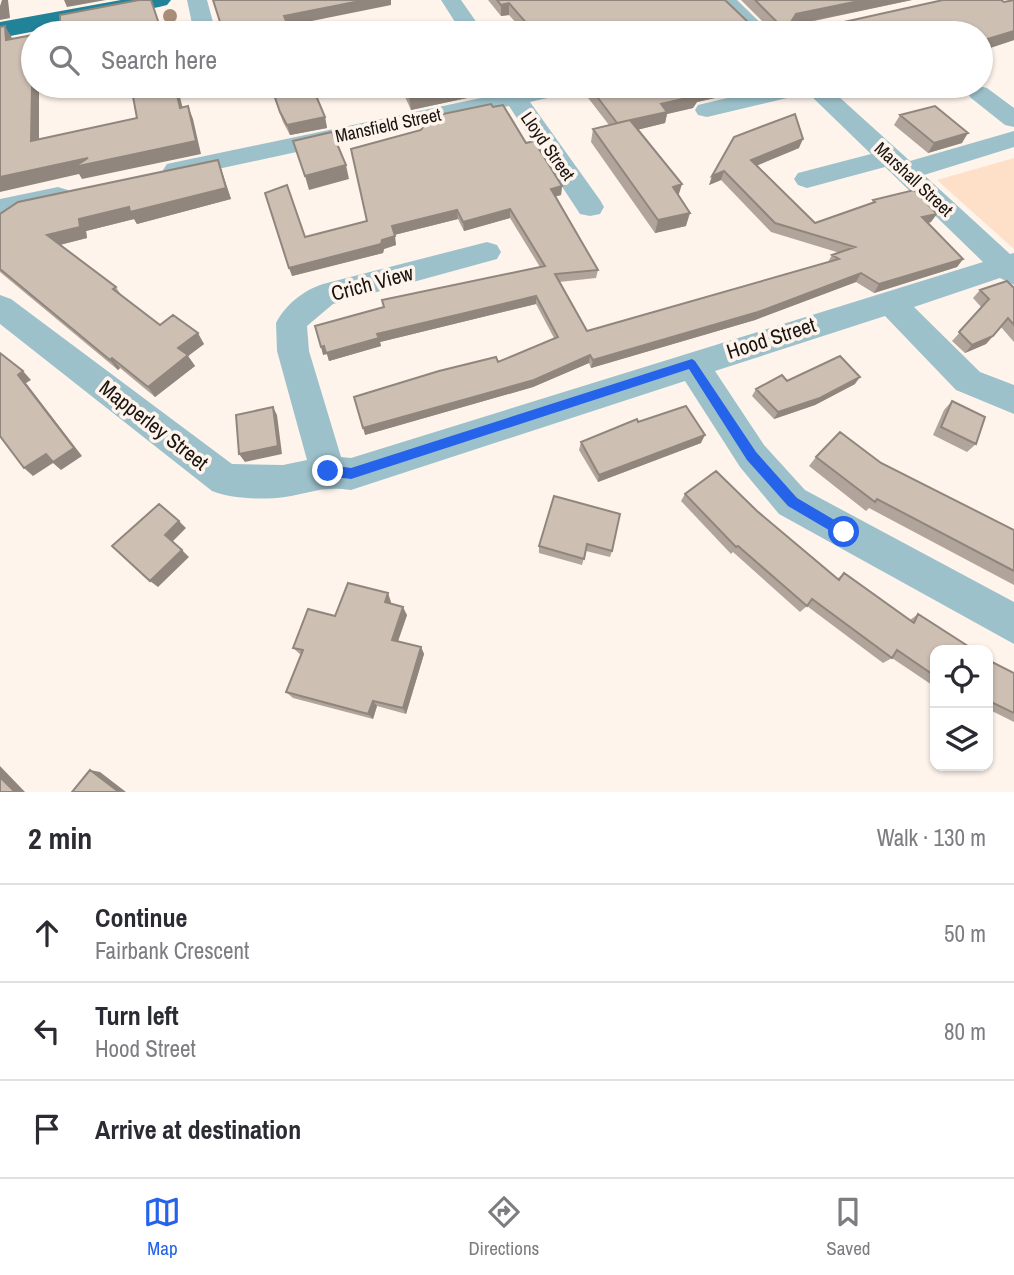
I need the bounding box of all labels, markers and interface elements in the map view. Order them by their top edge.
search box [21,21,993,98]
icon: search [45,41,83,79]
text: Search here [101,42,217,77]
street label: Mansfield Street [333,102,443,148]
street label: Lloyd Street [515,107,581,185]
street label: Marshall Street [869,136,959,222]
street label: Crich View [328,258,417,308]
street label: Hood Street [723,310,819,366]
street label: Mapperley Street [93,373,215,477]
route end [312,455,343,486]
route start [828,516,859,547]
map controls [930,645,993,771]
button: locate [930,645,993,708]
button: layers [930,708,993,771]
text: 2 min [28,818,92,858]
text: Walk · 130 m [877,822,986,853]
text: Continue [95,900,187,935]
icon: ahead [28,914,66,952]
text: 50 m [944,918,986,949]
text: Fairbank Crescent [95,935,249,966]
text: Turn left [95,998,179,1033]
icon: left [28,1012,66,1050]
text: 80 m [944,1016,986,1047]
text: Hood Street [95,1033,196,1064]
icon: arrive [28,1110,66,1148]
text: Arrive at destination [95,1112,301,1147]
tab: Map [143,1193,181,1261]
tab: Directions [468,1193,539,1261]
tab: Saved [826,1193,871,1261]

